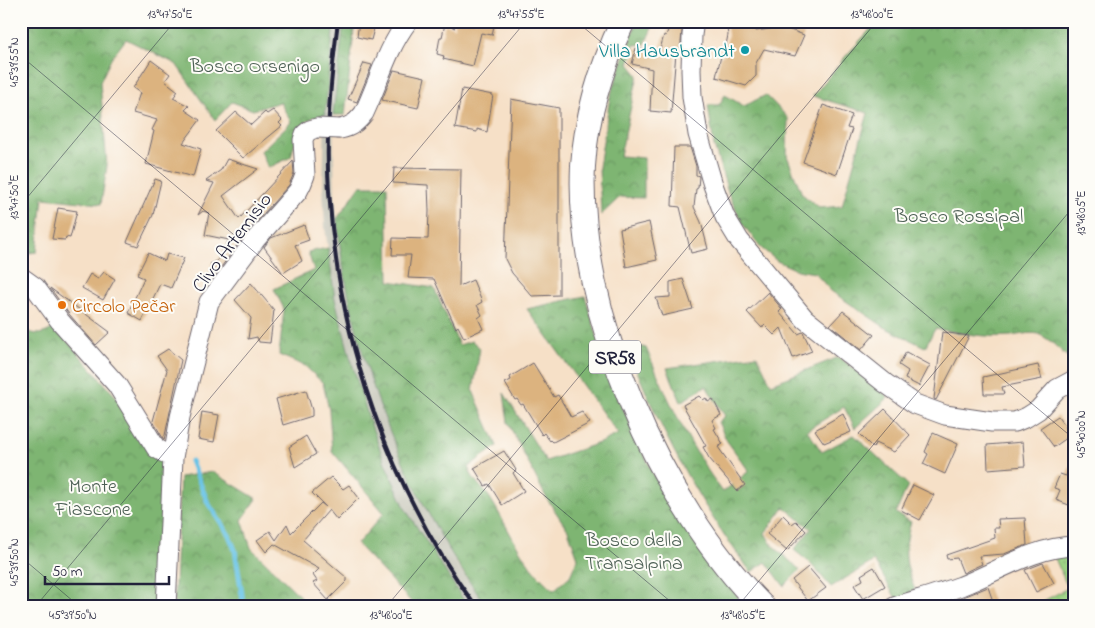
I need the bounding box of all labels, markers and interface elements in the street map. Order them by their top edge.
text: 13°47'50"E [147,6,193,24]
text: 13°47'55"E [498,6,544,24]
text: 13°48'00"E [850,6,894,24]
text: 45°39'55"N [6,37,24,87]
place label: Villa Hausbrandt [598,38,735,67]
marker: Villa Hausbrandt [739,44,751,56]
park label: Bosco Orsenigo [189,53,320,83]
text: 13°47'50"E [6,174,24,220]
street label: Clivo Artemisio [186,187,280,300]
text: 13°48'05"E [1073,191,1091,235]
park label: Bosco Rossipal [894,203,1023,232]
place label: Circolo Pečar [72,293,176,322]
marker: Circolo Pečar [56,299,68,311]
road number: SR58 [589,341,641,374]
text: 45°40'00"N [1073,410,1091,458]
park label: Monte Fiascone [54,473,131,525]
park label: Bosco della Transalpina [585,527,683,579]
text: 45°39'50"N [6,538,24,586]
scale bar [45,553,169,585]
text: 50 m [52,561,83,583]
text: 45°39'50"N [49,607,97,625]
text: 13°48'00"E [369,607,413,625]
text: 13°48'05"E [721,607,765,625]

